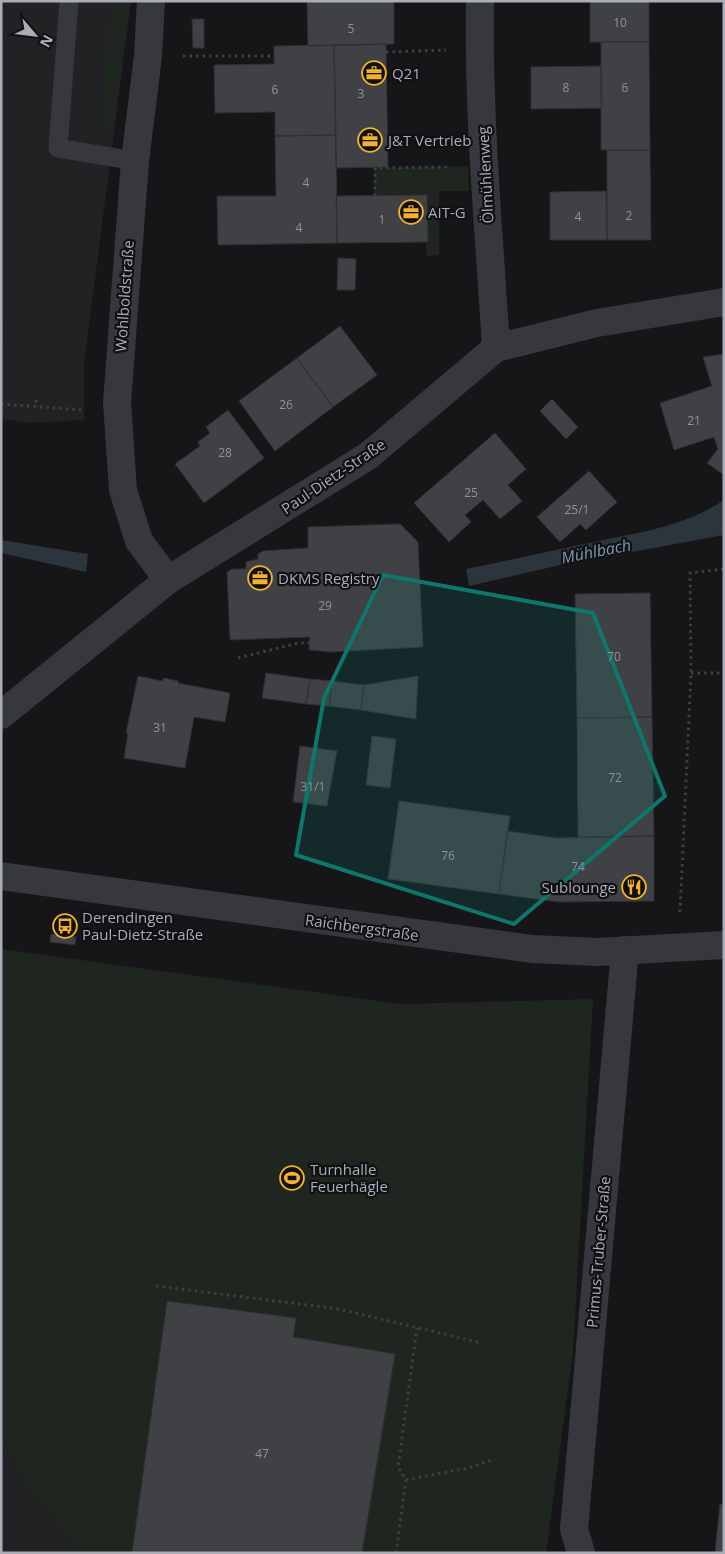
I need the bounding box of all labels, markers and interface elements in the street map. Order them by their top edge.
north arrow [10,10,60,60]
house number: 10 [613,14,627,31]
house number: 5 [348,20,355,37]
text: N [36,32,58,51]
office icon: Q21 [361,60,387,86]
place label: Q21 [392,63,421,83]
house number: 8 [563,79,570,96]
house number: 6 [622,79,629,96]
house number: 6 [272,81,279,98]
house number: 3 [358,85,365,102]
street label: Ölmühlenweg [472,126,498,224]
office icon: J&T Vertrieb [357,127,383,153]
place label: J&T Vertrieb [386,130,471,150]
house number: 4 [303,174,310,191]
office icon: AIT-G [398,199,424,225]
place label: AIT-G [428,202,466,222]
house number: 2 [626,207,633,224]
house number: 4 [575,208,582,225]
house number: 1 [379,211,385,228]
house number: 4 [296,219,303,236]
street label: Wohlboldstraße [110,240,138,352]
house number: 26 [279,396,293,413]
house number: 21 [687,412,701,429]
street label: Paul-Dietz-Straße [277,434,389,518]
house number: 28 [218,444,232,461]
house number: 25 [464,484,478,501]
house number: 25/1 [565,501,589,518]
water label: Mühlbach [559,533,633,569]
office icon: DKMS Registry [247,565,273,591]
place label: DKMS Registry [278,568,380,588]
house number: 29 [318,597,332,614]
house number: 70 [607,648,621,665]
house number: 31 [153,719,167,736]
house number: 72 [608,769,622,786]
house number: 31/1 [301,778,325,795]
house number: 76 [441,847,455,864]
house number: 74 [571,858,585,875]
restaurant icon: Sublounge [621,874,647,900]
place label: Sublounge [542,877,616,897]
place label: Derendingen Paul-Dietz-Straße [82,907,203,944]
street label: Raichbergstraße [304,909,420,945]
bus stop icon: Derendingen Paul-Dietz-Straße [52,913,78,939]
place label: Turnhalle Feuerhägle [310,1159,388,1196]
sports icon: Turnhalle Feuerhägle [279,1165,305,1191]
street label: Primus-Truber-Straße [581,1175,615,1329]
house number: 47 [255,1445,269,1462]

